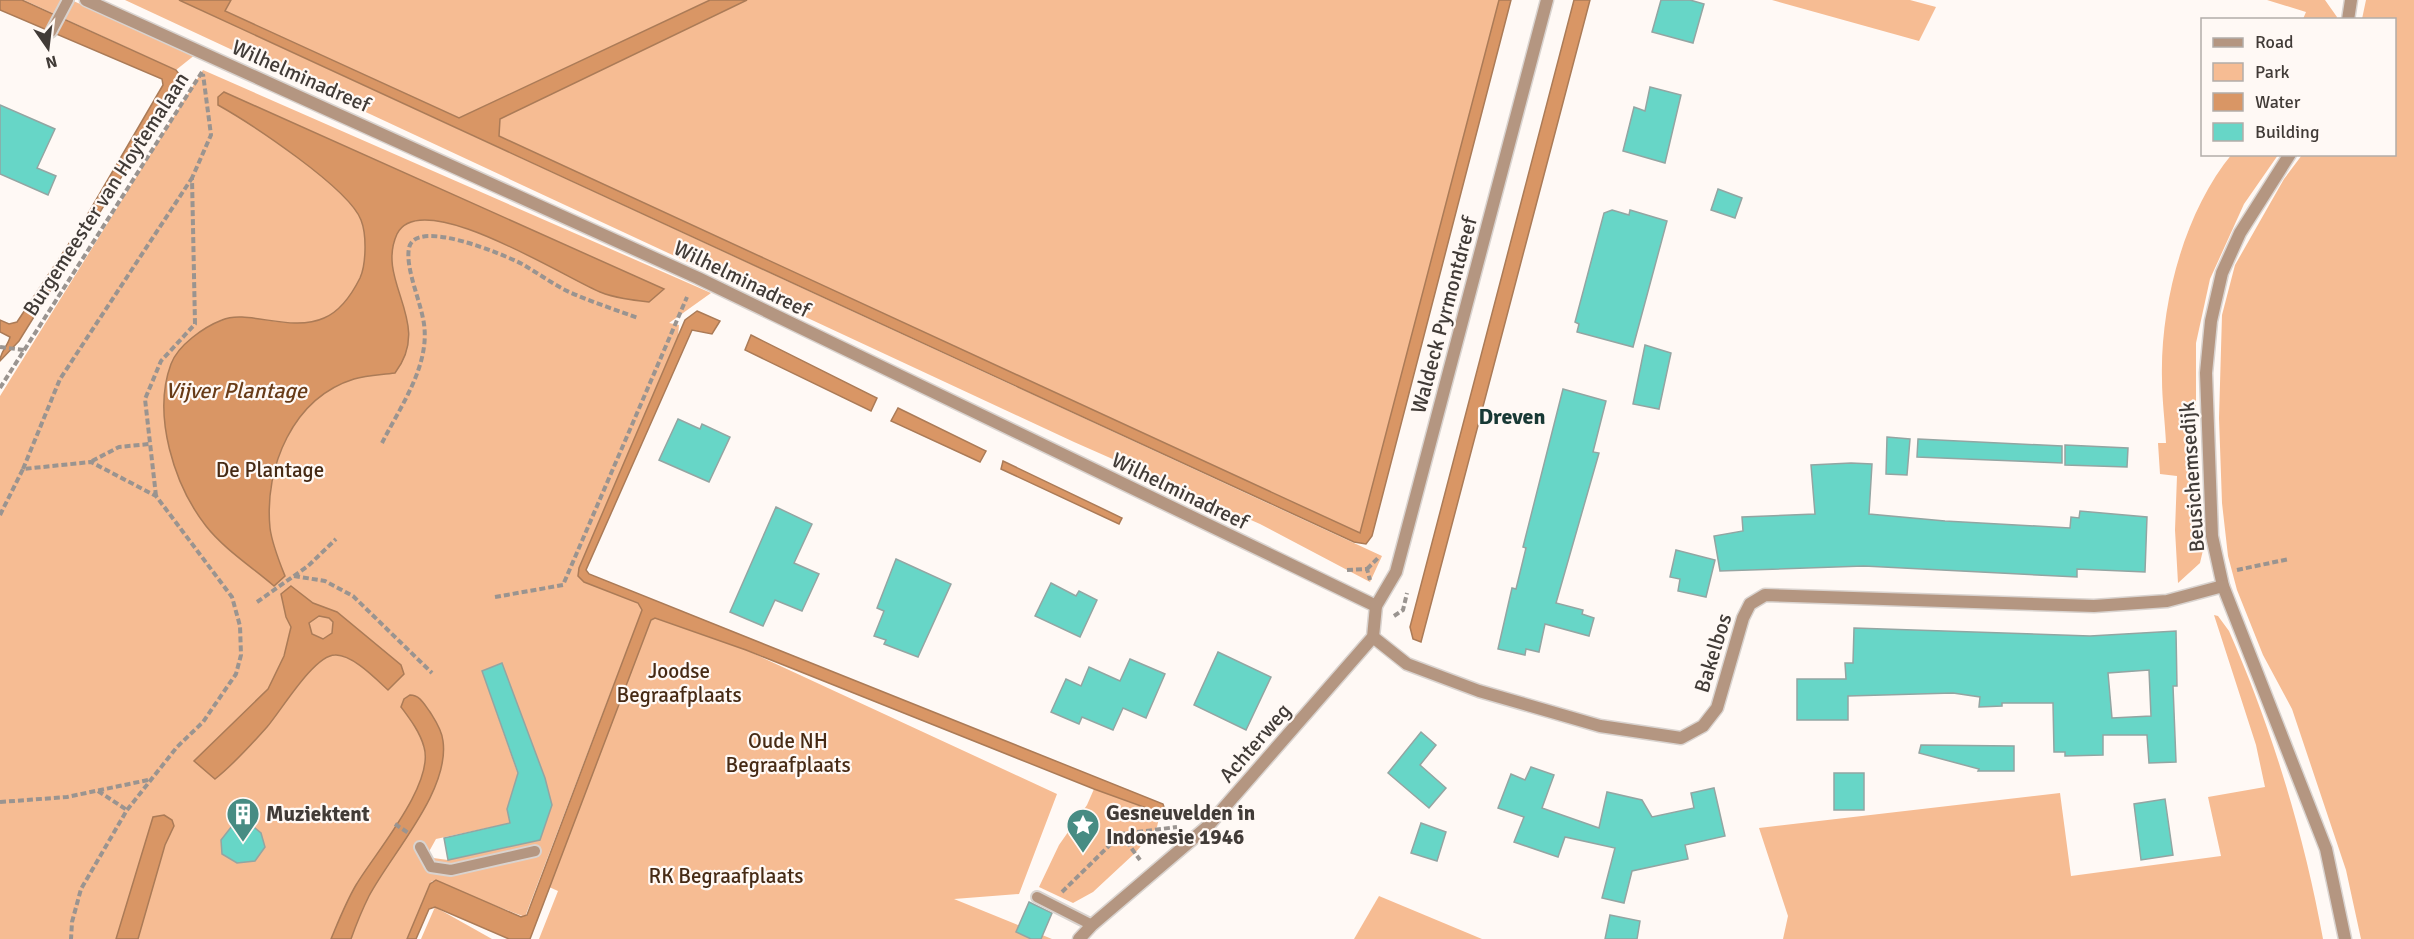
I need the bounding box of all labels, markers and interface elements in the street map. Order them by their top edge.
north arrow [18,18,78,78]
legend [2201,18,2396,156]
text: Road [2255,31,2294,53]
street label: Wilhelminadreef [228,34,375,119]
text: N [44,51,59,73]
text: Park [2255,61,2290,83]
street label: Burgemeester van Hoytemalaan [17,67,195,321]
text: Water [2255,91,2301,113]
text: Building [2255,121,2319,143]
street label: Waldeck Pyrmontdreef [1405,213,1483,416]
street label: Wilhelminadreef [669,235,815,324]
water label: Vijver Plantage [165,377,308,404]
street label: Beusichemsedijk [2174,400,2210,553]
district label: Dreven [1478,403,1546,430]
street label: Wilhelminadreef [1107,447,1253,536]
park label: De Plantage [216,457,324,483]
street label: Bakelbos [1689,610,1737,696]
park label: Joodse Begraafplaats [616,658,742,708]
street label: Achterweg [1214,698,1296,788]
park label: Oude NH Begraafplaats [725,728,851,778]
building icon: Muziektent [225,796,261,843]
place label: Gesneuvelden in Indonesie 1946 [1106,800,1255,850]
place label: Muziektent [266,801,370,827]
place icon: Gesneuvelden in Indonesie 1946 [1065,807,1101,854]
park label: RK Begraafplaats [649,863,803,889]

